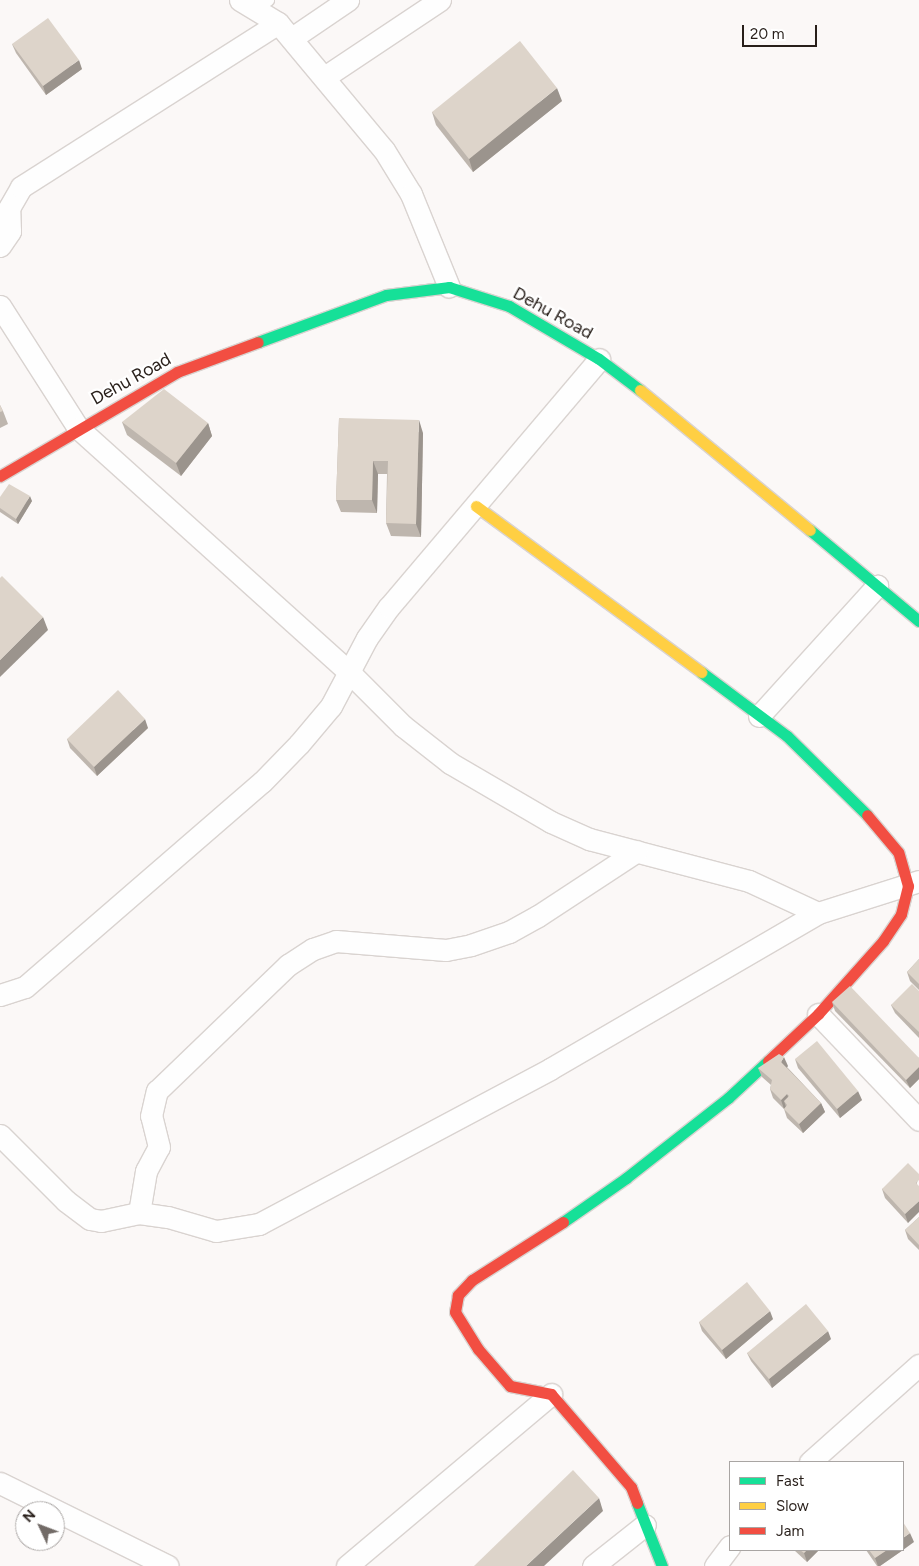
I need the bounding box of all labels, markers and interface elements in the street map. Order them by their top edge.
scale bar [744,15,819,47]
text: 20 m [750,25,784,43]
street label: Dehu Road [509,282,597,344]
street label: Dehu Road [87,348,175,410]
legend [729,1461,904,1551]
text: Fast [776,1472,804,1490]
text: Slow [776,1497,809,1515]
north arrow [15,1501,65,1551]
text: N [19,1506,39,1526]
text: Jam [776,1522,804,1540]

